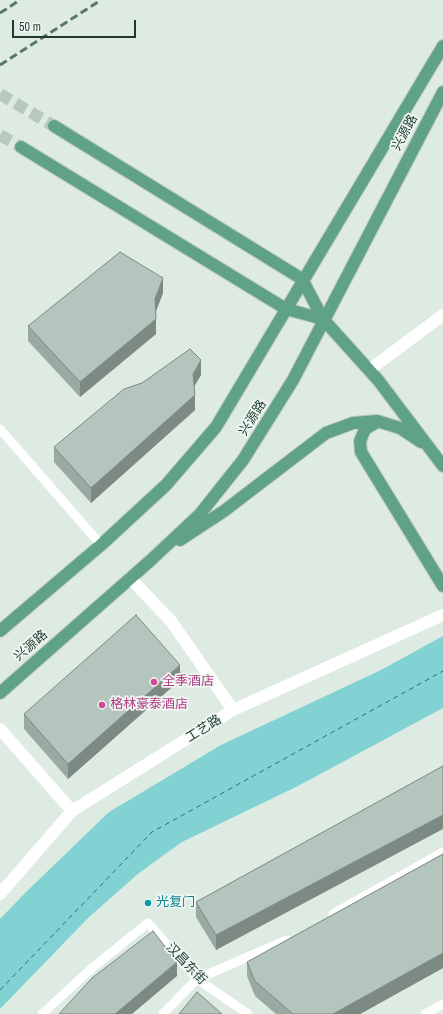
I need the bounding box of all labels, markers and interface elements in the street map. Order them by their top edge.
scale bar [14,12,138,38]
text: 50 m [19,19,41,35]
street label: 兴源路 [389,112,421,154]
street label: 兴源路 [236,397,270,439]
street label: 兴源路 [11,627,51,665]
place label: 全季酒店 [162,674,214,690]
marker: 全季酒店 [149,677,159,687]
place label: 格林豪泰酒店 [110,697,188,713]
marker: 格林豪泰酒店 [97,700,107,710]
street label: 工艺路 [183,712,225,746]
place label: 光复门 [156,895,195,911]
marker: 光复门 [143,898,153,908]
street label: 汉昌东街 [162,940,210,988]

